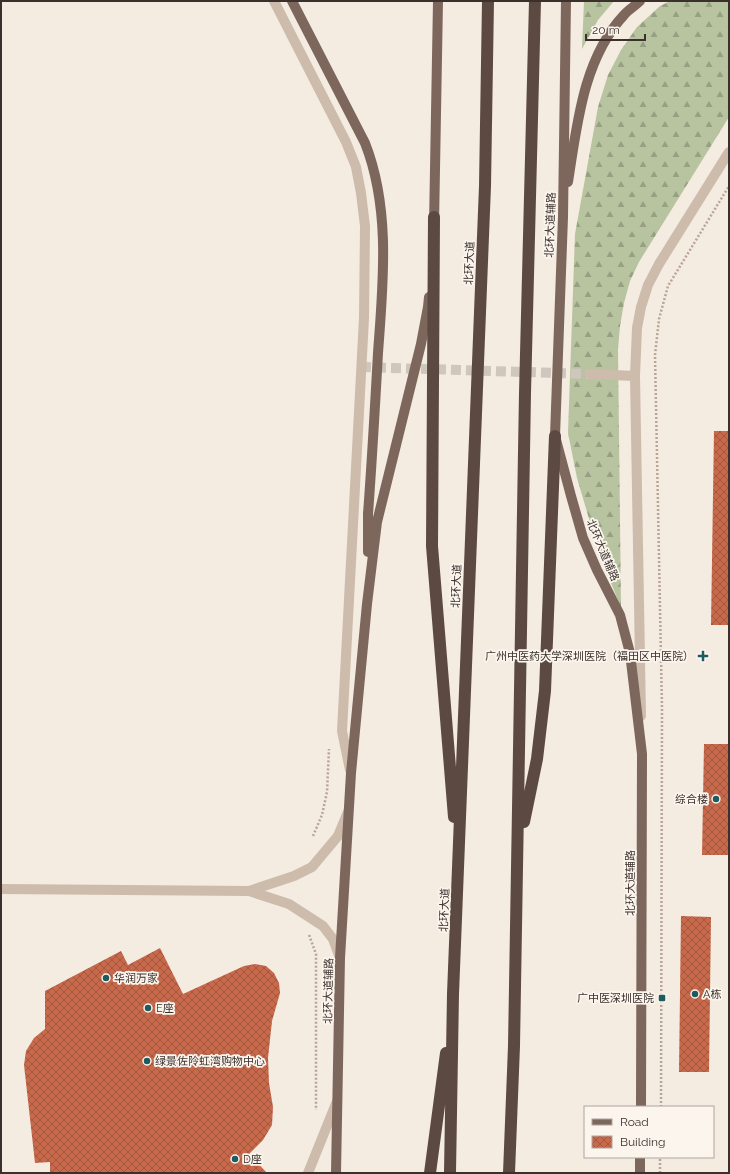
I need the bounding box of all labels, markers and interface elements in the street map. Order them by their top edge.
scale bar [586,16,645,42]
text: 20 m [592,23,620,37]
street label: 北环大道辅路 [543,192,558,258]
street label: 北环大道 [462,241,477,285]
street label: 北环大道辅路 [584,517,621,583]
street label: 北环大道 [449,564,464,608]
place label: 广州中医药大学深圳医院（福田区中医院） [485,650,694,663]
marker: 广州中医药大学深圳医院（福田区中医院） [697,650,709,662]
place label: 综合楼 [675,793,708,806]
marker: 综合楼 [711,794,721,804]
street label: 北环大道辅路 [624,850,637,916]
street label: 北环大道 [437,888,452,932]
street label: 北环大道辅路 [321,958,336,1024]
place label: 华润万家 [114,972,158,985]
marker: 华润万家 [101,973,111,983]
place label: A栋 [703,988,721,1001]
marker: A栋 [690,989,700,999]
place label: 广中医深圳医院 [577,992,654,1005]
marker: 广中医深圳医院 [657,993,667,1003]
place label: E座 [156,1002,174,1015]
marker: E座 [143,1003,153,1013]
place label: 绿景佐阾虹湾购物中心 [155,1055,265,1068]
marker: 绿景佐阾虹湾购物中心 [142,1056,152,1066]
legend [584,1106,714,1158]
text: Road [620,1115,649,1129]
text: Building [620,1135,666,1149]
place label: D座 [243,1153,262,1166]
marker: D座 [230,1154,240,1164]

